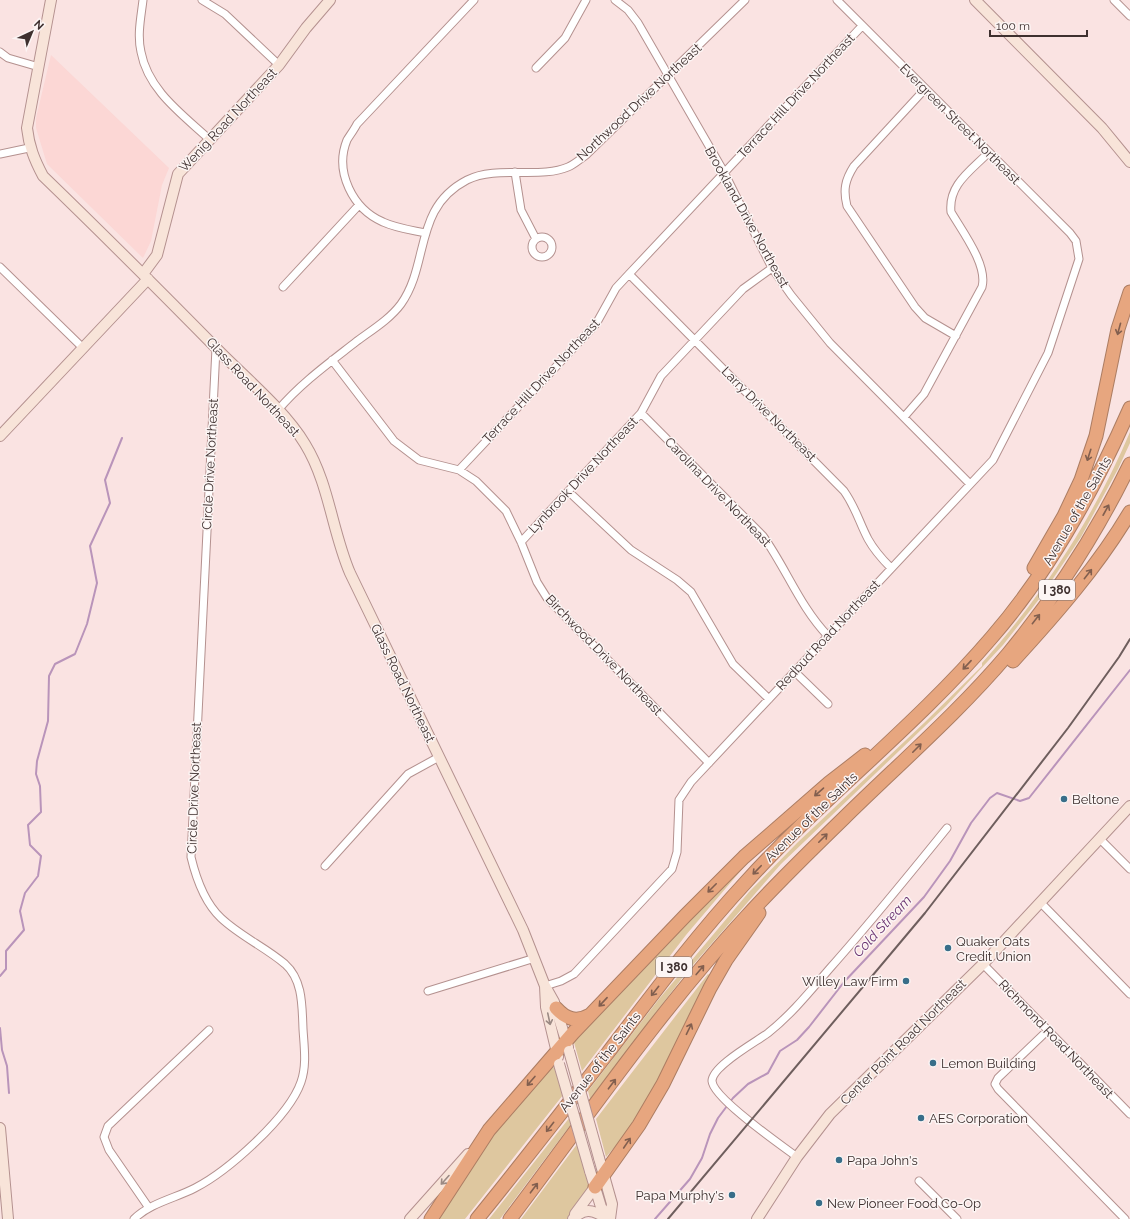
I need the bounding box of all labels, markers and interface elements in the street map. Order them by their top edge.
north arrow [12,12,52,52]
scale bar [990,12,1087,38]
text: N [31,18,46,33]
text: 100 m [996,19,1030,33]
street label: Terrace Hill Drive Northeast [734,30,858,161]
street label: Northwood Drive Northeast [574,40,705,164]
street label: Evergreen Street Northeast [897,61,1024,188]
street label: Wenig Road Northeast [176,65,280,175]
street label: Brookland Drive Northeast [702,144,792,291]
street label: Terrace Hill Drive Northeast [479,315,603,446]
one-way arrow [1115,322,1122,335]
street label: Glass Road Northeast [203,334,303,440]
street label: Larry Drive Northeast [719,364,820,465]
street label: Circle Drive Northeast [199,397,221,530]
street label: Lynbrook Drive Northeast [525,413,641,536]
street label: Carolina Drive Northeast [662,434,775,550]
one-way arrow [1085,449,1092,462]
street label: Avenue of the Saints [1040,454,1114,568]
one-way arrow [1102,504,1110,516]
one-way arrow [1084,568,1093,579]
street label: Redbud Road Northeast [773,576,883,693]
road number: I 380 [1039,580,1075,600]
street label: Birchwood Drive Northeast [543,592,666,719]
one-way arrow [1031,614,1040,625]
street label: Glass Road Northeast [368,621,438,745]
one-way arrow [962,660,972,670]
street label: Circle Drive Northeast [184,721,204,854]
one-way arrow [912,743,922,753]
street label: Avenue of the Saints [762,769,860,865]
one-way arrow [813,787,824,796]
place label: Beltone [1072,792,1119,807]
marker: Beltone [1059,794,1069,804]
one-way arrow [818,833,828,843]
one-way arrow [752,865,761,875]
one-way arrow [707,883,717,893]
water label: Cold Stream [850,892,914,960]
place label: Quaker Oats Credit Union [956,934,1031,964]
marker: Quaker Oats Credit Union [943,943,953,953]
road number: I 380 [656,957,692,977]
one-way arrow [695,965,704,976]
place label: Willey Law Firm [802,974,898,989]
street label: Center Point Road Northeast [837,976,969,1108]
marker: Willey Law Firm [901,976,911,986]
street label: Richmond Road Northeast [995,977,1117,1102]
one-way arrow [651,986,659,997]
one-way arrow [598,997,607,1008]
street label: Avenue of the Saints [556,1009,644,1115]
one-way arrow [545,1012,553,1025]
one-way arrow [686,1024,694,1036]
place label: Lemon Building [941,1056,1036,1071]
marker: Lemon Building [928,1058,938,1068]
one-way arrow [526,1076,535,1087]
one-way arrow [608,1079,616,1090]
place label: AES Corporation [929,1111,1028,1126]
marker: AES Corporation [916,1113,926,1123]
one-way arrow [545,1122,554,1133]
one-way arrow [623,1138,631,1149]
place label: Papa John's [847,1153,918,1168]
marker: Papa John's [834,1155,844,1165]
one-way arrow [440,1175,449,1185]
one-way arrow [529,1183,538,1194]
place label: Papa Murphy's [636,1188,724,1203]
marker: Papa Murphy's [727,1190,737,1200]
place label: New Pioneer Food Co-Op [827,1196,981,1211]
marker: New Pioneer Food Co-Op [814,1198,824,1208]

